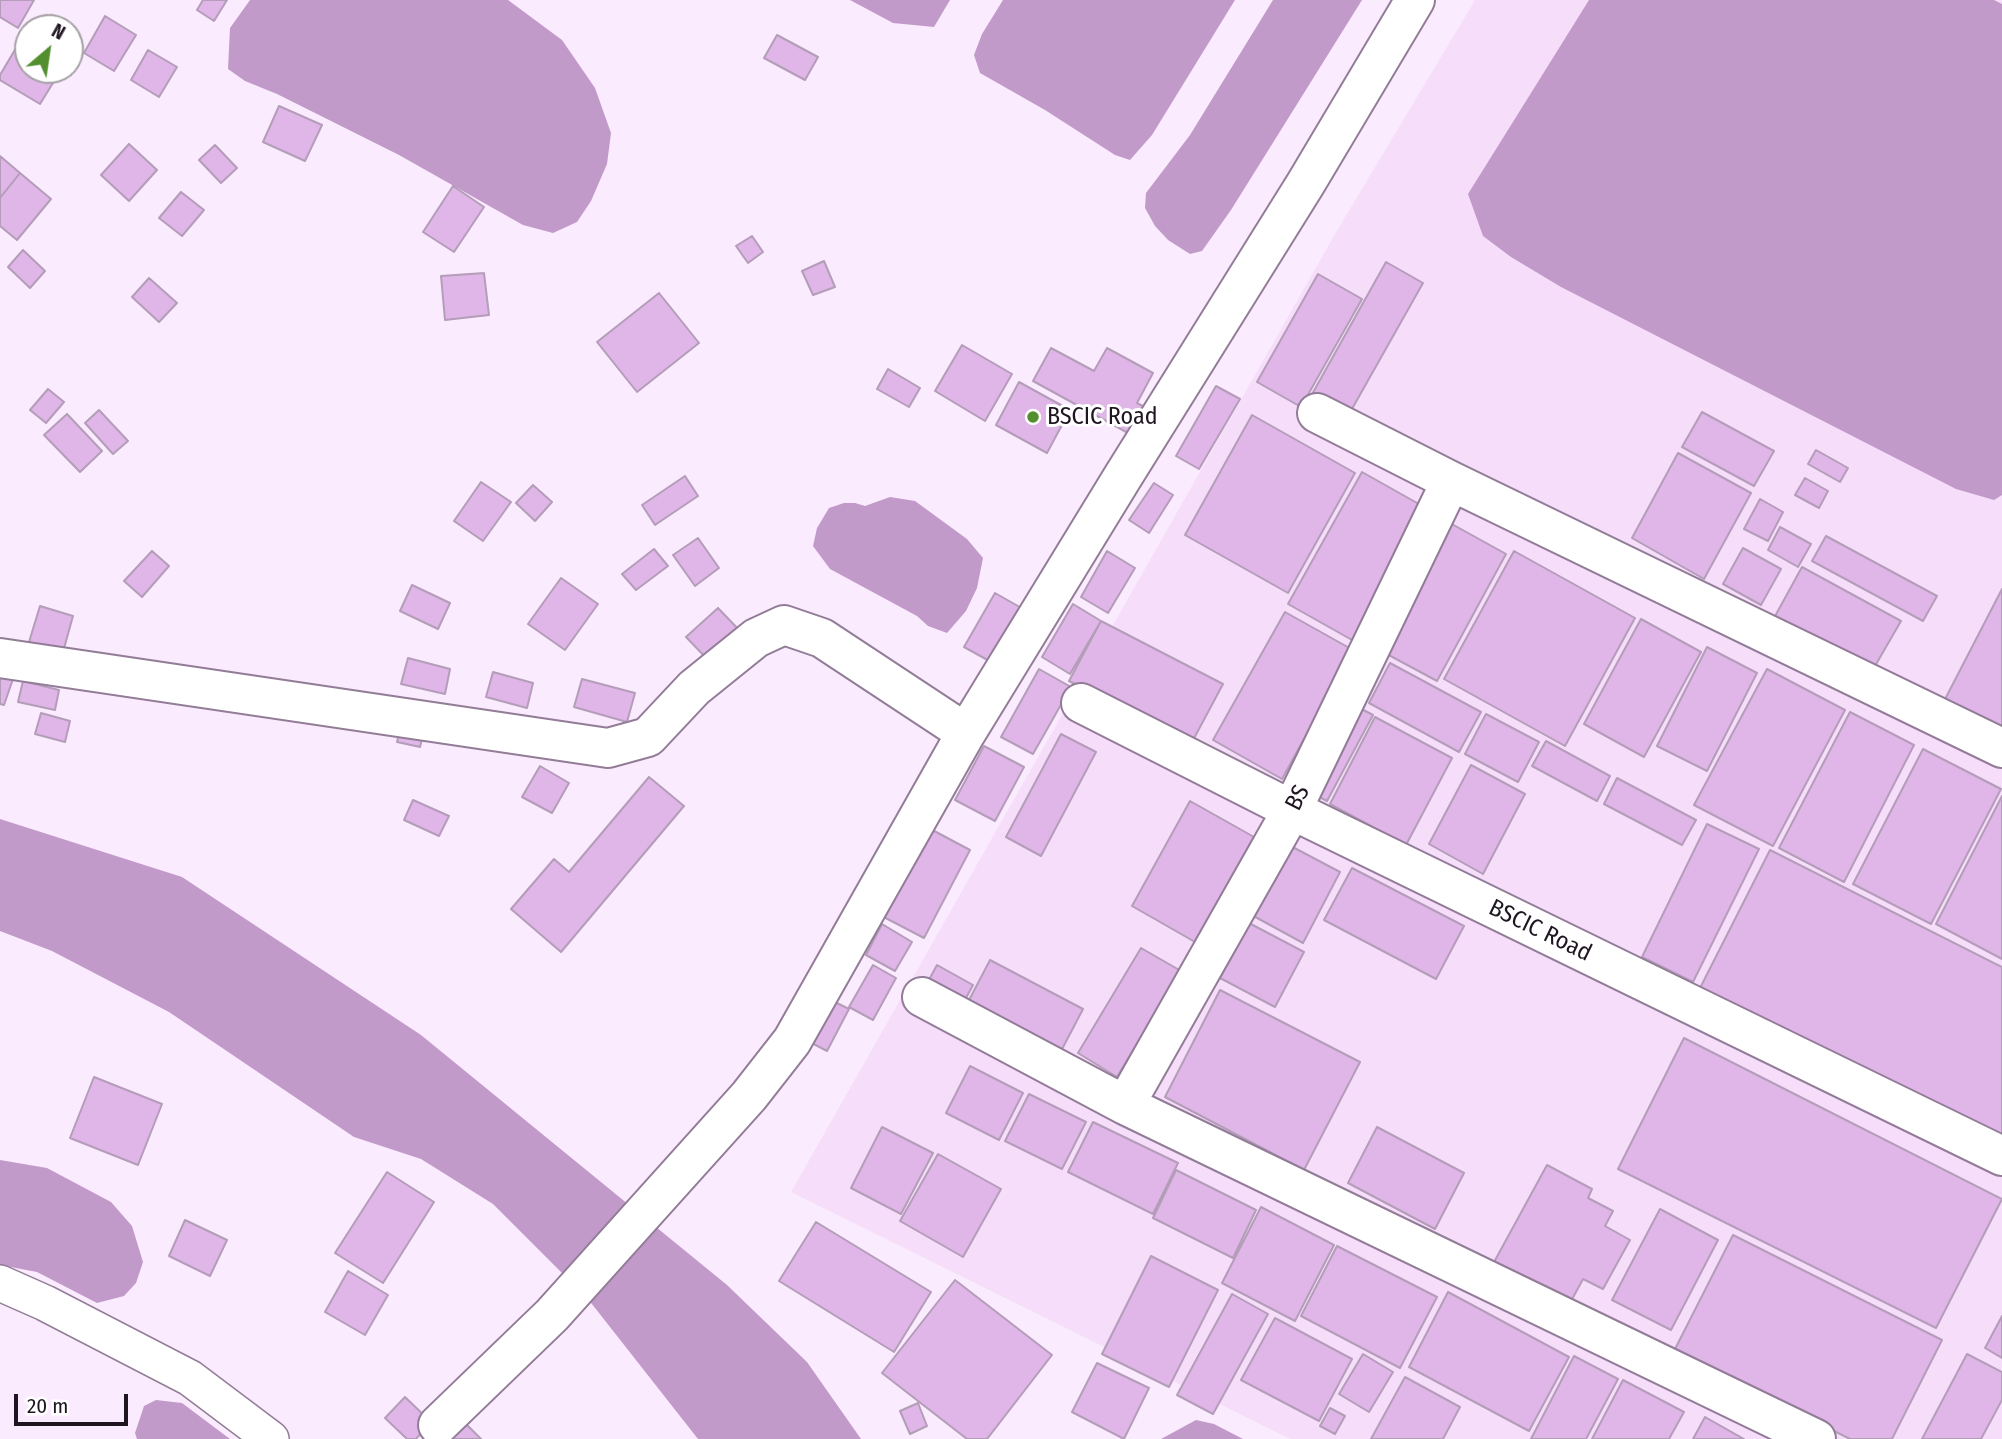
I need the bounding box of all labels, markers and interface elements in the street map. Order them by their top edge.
north arrow [14,14,84,84]
text: N [48,19,69,45]
place label: BSCIC Road [1047,403,1158,431]
marker: BSCIC Road [1025,409,1041,425]
street label: BS [1280,781,1316,815]
street label: BSCIC Road [1484,894,1596,968]
scale bar [18,1380,131,1424]
text: 20 m [27,1393,68,1419]

